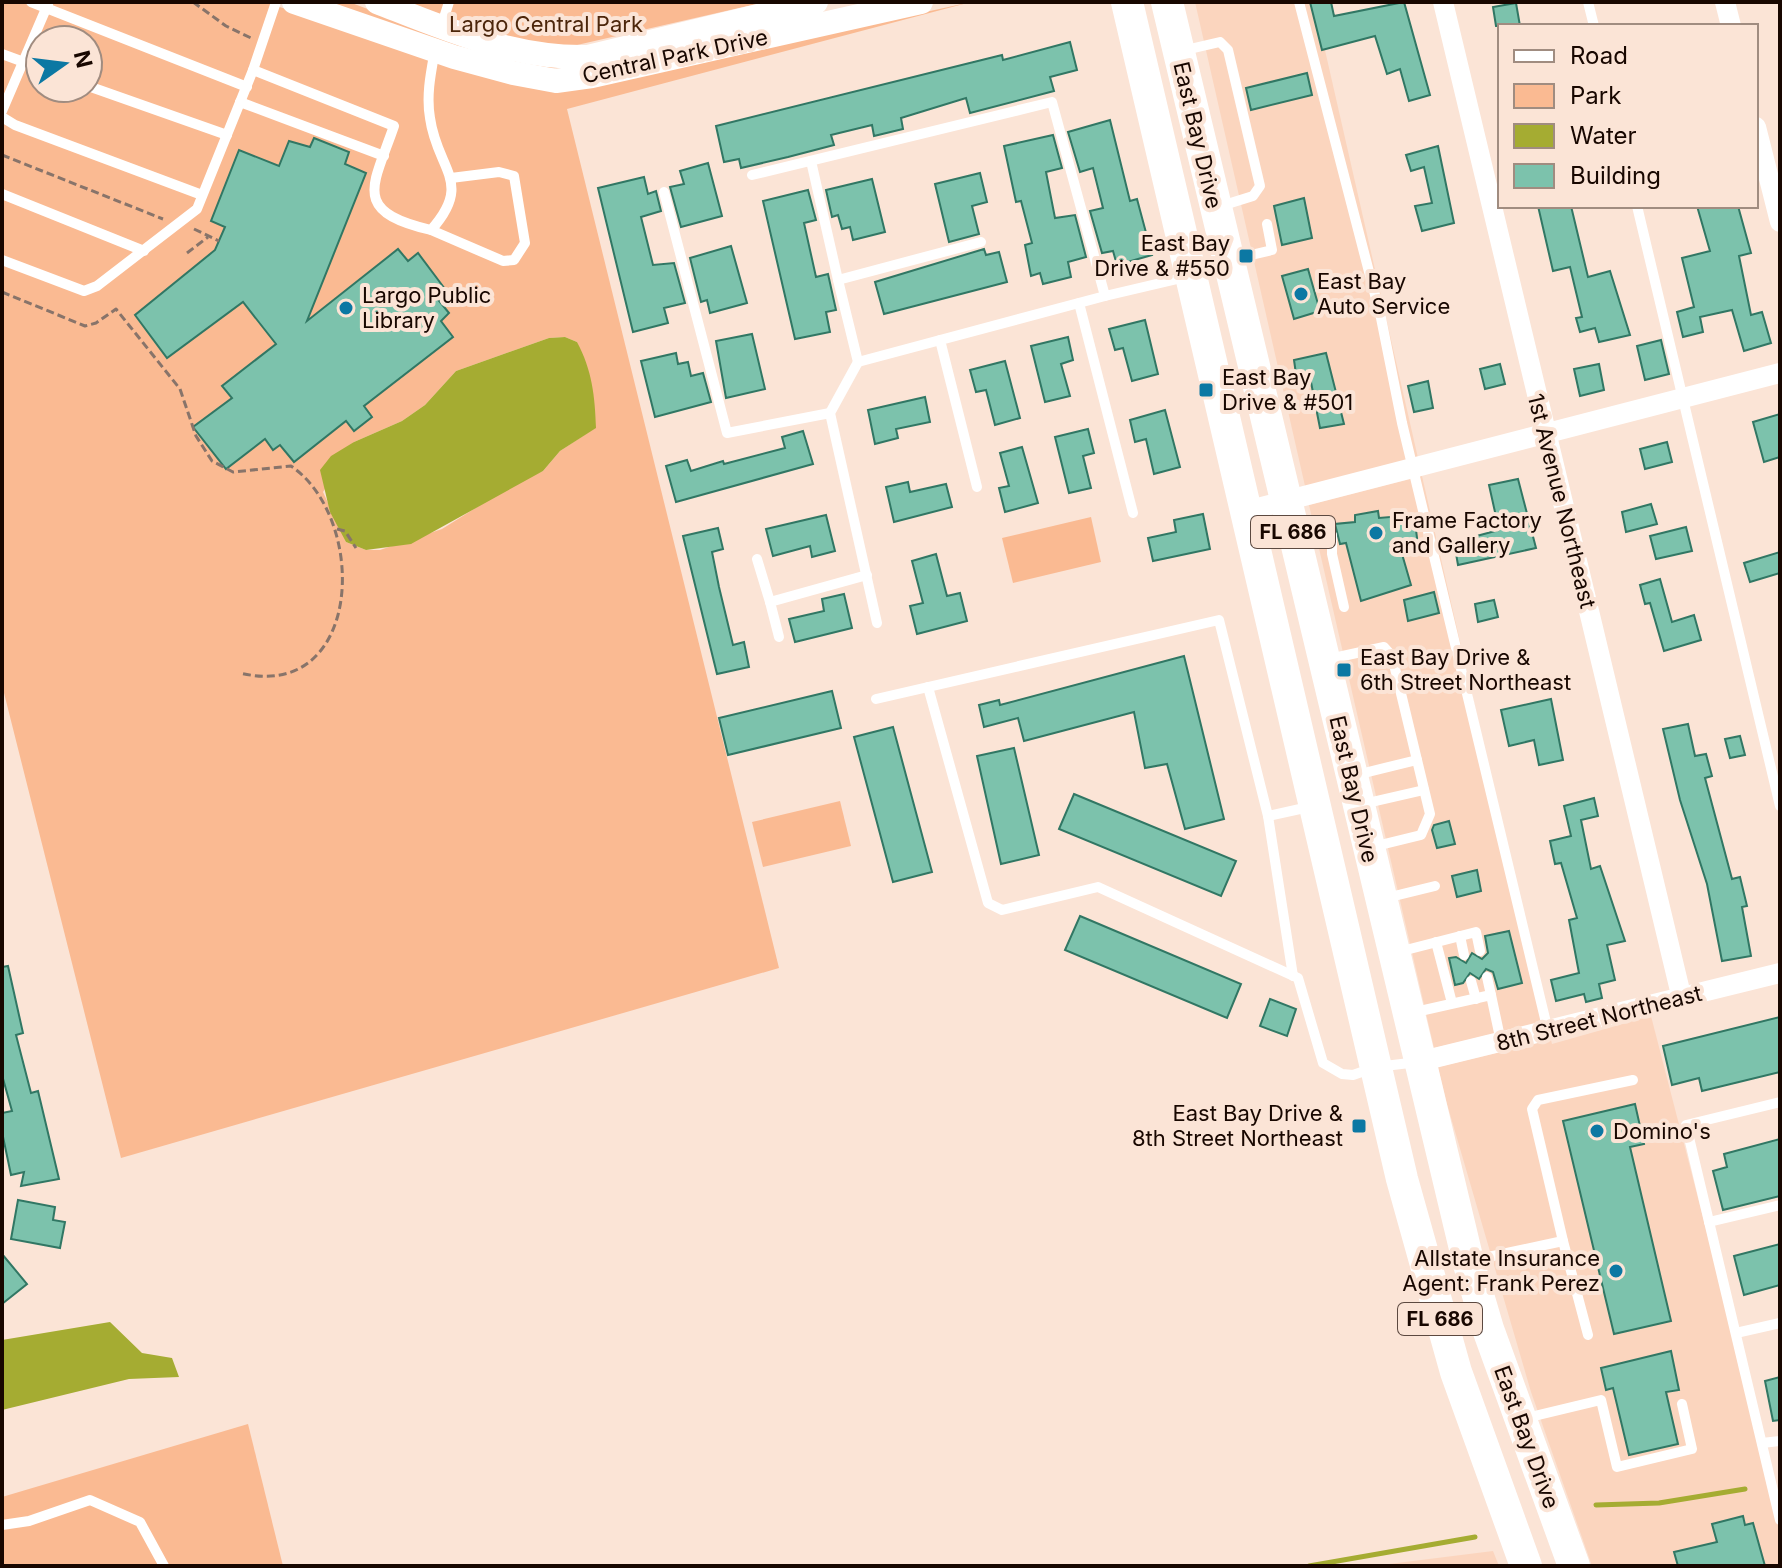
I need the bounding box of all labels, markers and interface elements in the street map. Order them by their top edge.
park label: Largo Central Park [449,11,643,37]
north arrow [24,24,104,104]
street label: Central Park Drive [580,24,770,88]
legend [1498,24,1758,208]
text: Road [1570,41,1628,70]
text: N [69,48,98,70]
street label: East Bay Drive [1168,59,1228,211]
text: Park [1570,81,1621,110]
text: Water [1570,121,1637,150]
text: Building [1570,161,1661,190]
place label: East Bay Drive & #550 [1094,230,1230,281]
marker: East Bay Drive & #550 [1237,247,1255,265]
place label: East Bay Auto Service [1317,268,1450,319]
place label: Largo Public Library [362,282,491,333]
marker: East Bay Auto Service [1292,285,1310,303]
marker: Largo Public Library [337,299,355,317]
place label: East Bay Drive & #501 [1222,364,1353,415]
marker: East Bay Drive & #501 [1197,381,1215,399]
street label: 1st Avenue Northeast [1523,391,1601,611]
place label: Frame Factory and Gallery [1392,507,1542,558]
road number: FL 686 [1251,516,1335,548]
marker: Frame Factory and Gallery [1367,524,1385,542]
place label: East Bay Drive & 6th Street Northeast [1360,644,1571,695]
marker: East Bay Drive & 6th Street Northeast [1335,661,1353,679]
street label: East Bay Drive [1324,713,1384,865]
street label: 8th Street Northeast [1493,980,1705,1056]
place label: East Bay Drive & 8th Street Northeast [1132,1100,1343,1151]
marker: East Bay Drive & 8th Street Northeast [1350,1117,1368,1135]
place label: Domino's [1613,1118,1711,1144]
marker: Domino's [1588,1122,1606,1140]
place label: Allstate Insurance Agent: Frank Perez [1402,1245,1600,1296]
marker: Allstate Insurance Agent: Frank Perez [1607,1262,1625,1280]
road number: FL 686 [1398,1303,1482,1335]
street label: East Bay Drive [1489,1362,1565,1512]

